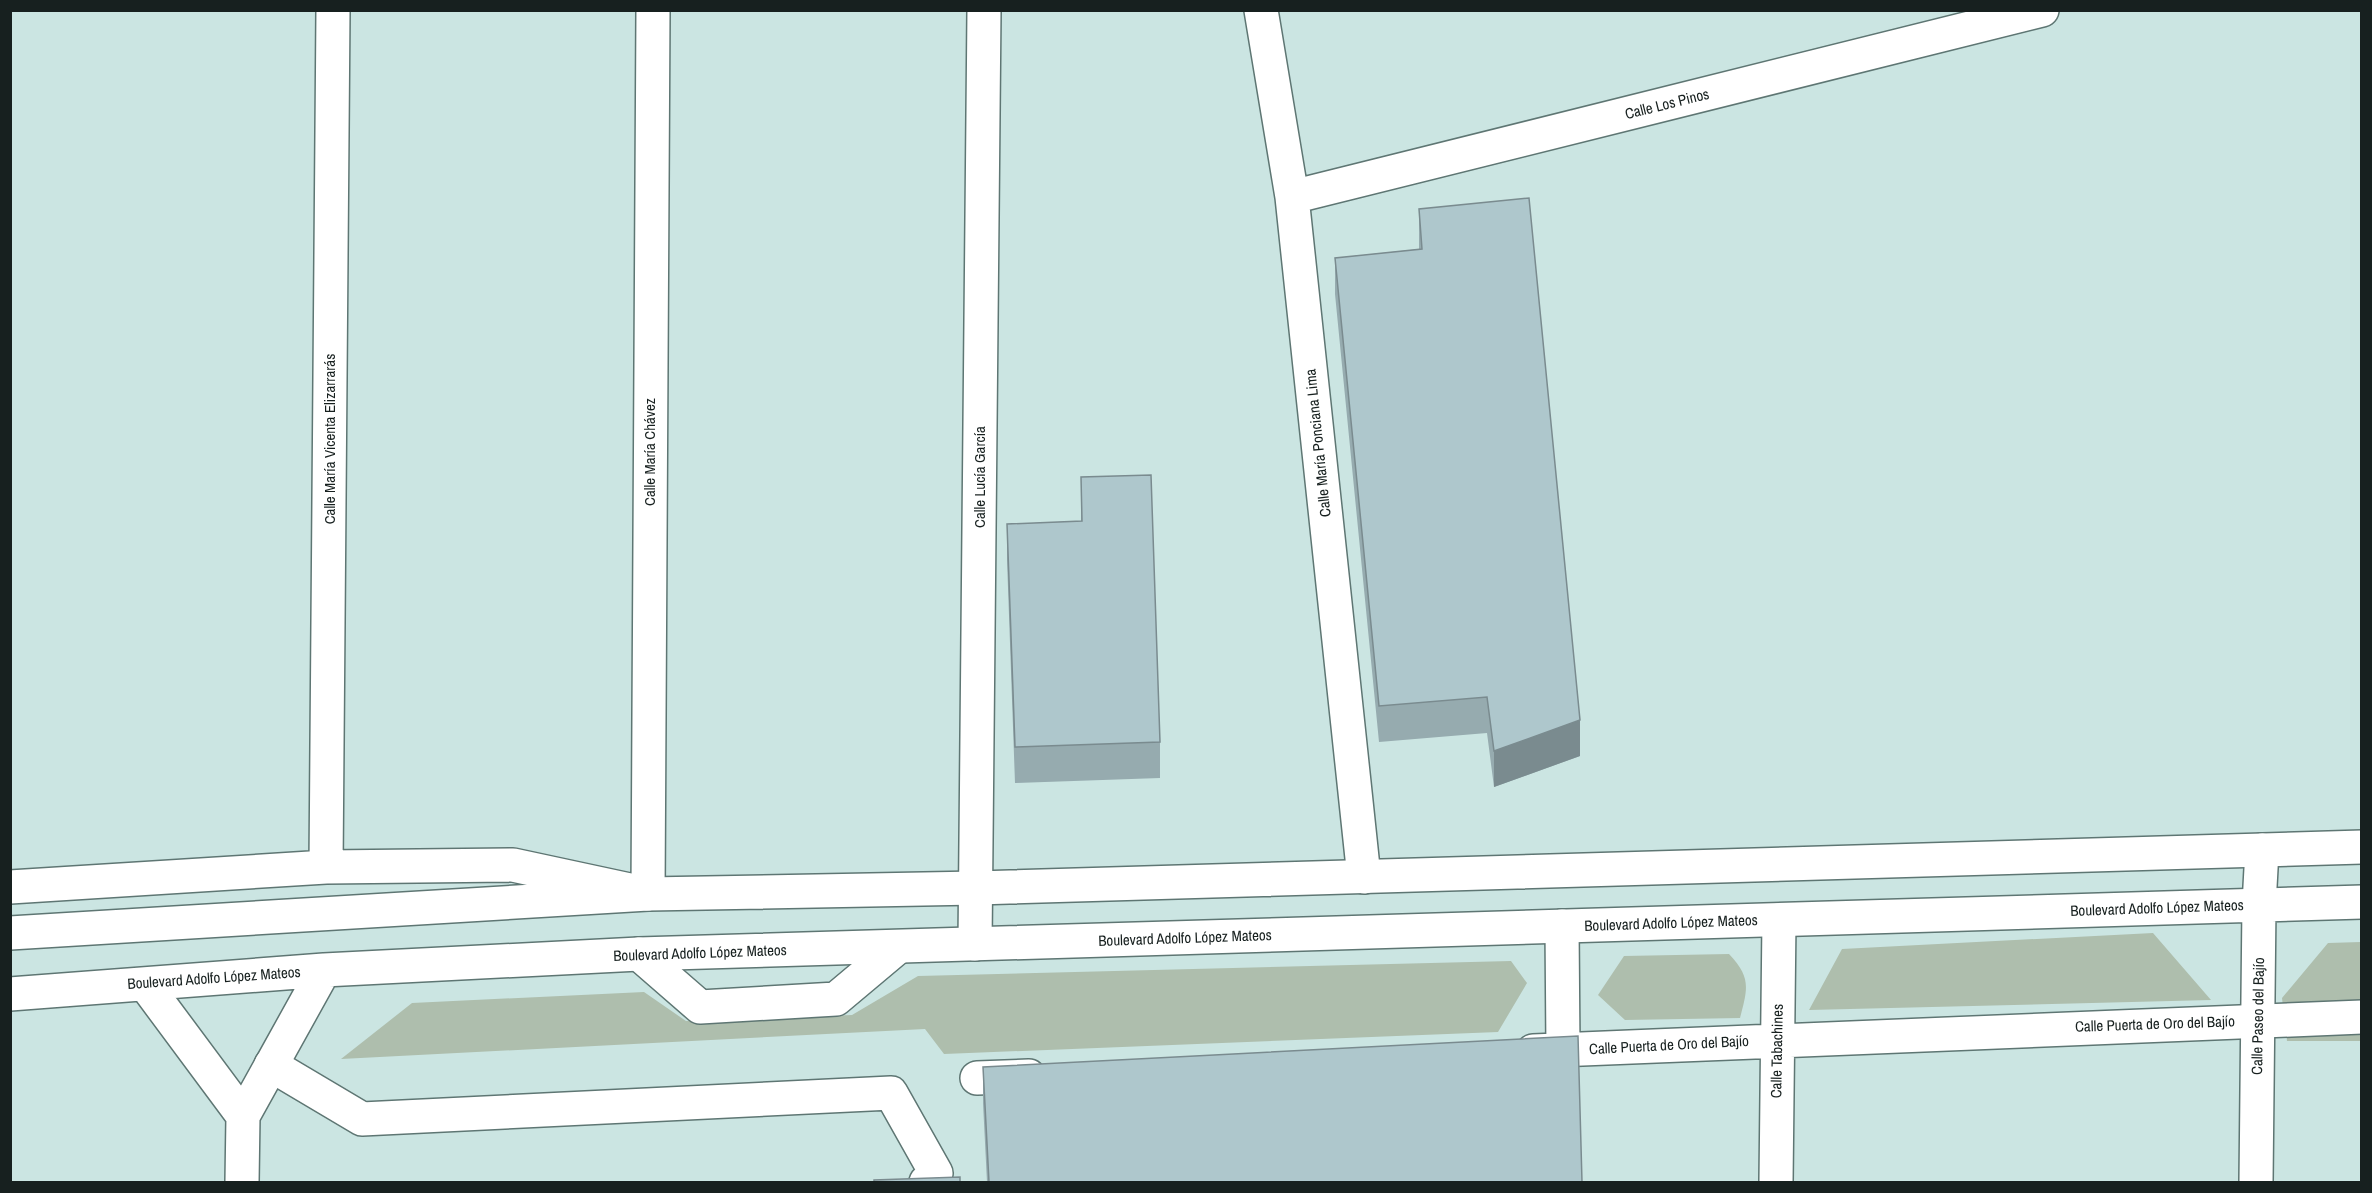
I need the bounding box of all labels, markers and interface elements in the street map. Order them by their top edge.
street label: Calle Los Pinos [1623,83,1711,124]
street label: Calle María Vicenta Elizarrarás [319,354,340,524]
street label: Calle María Ponciana Lima [1299,368,1336,518]
street label: Calle María Chávez [639,398,660,506]
street label: Calle Lucía García [969,426,990,528]
street label: Boulevard Adolfo López Mateos [2070,894,2244,921]
street label: Boulevard Adolfo López Mateos [1584,909,1758,936]
street label: Boulevard Adolfo López Mateos [1098,924,1272,951]
street label: Boulevard Adolfo López Mateos [613,939,787,966]
street label: Calle Paseo del Bajío [2246,957,2269,1075]
street label: Boulevard Adolfo López Mateos [127,961,301,994]
street label: Calle Tabachines [1765,1004,1788,1098]
street label: Calle Puerta de Oro del Bajío [2075,1010,2235,1037]
street label: Calle Puerta de Oro del Bajío [1589,1030,1750,1059]

